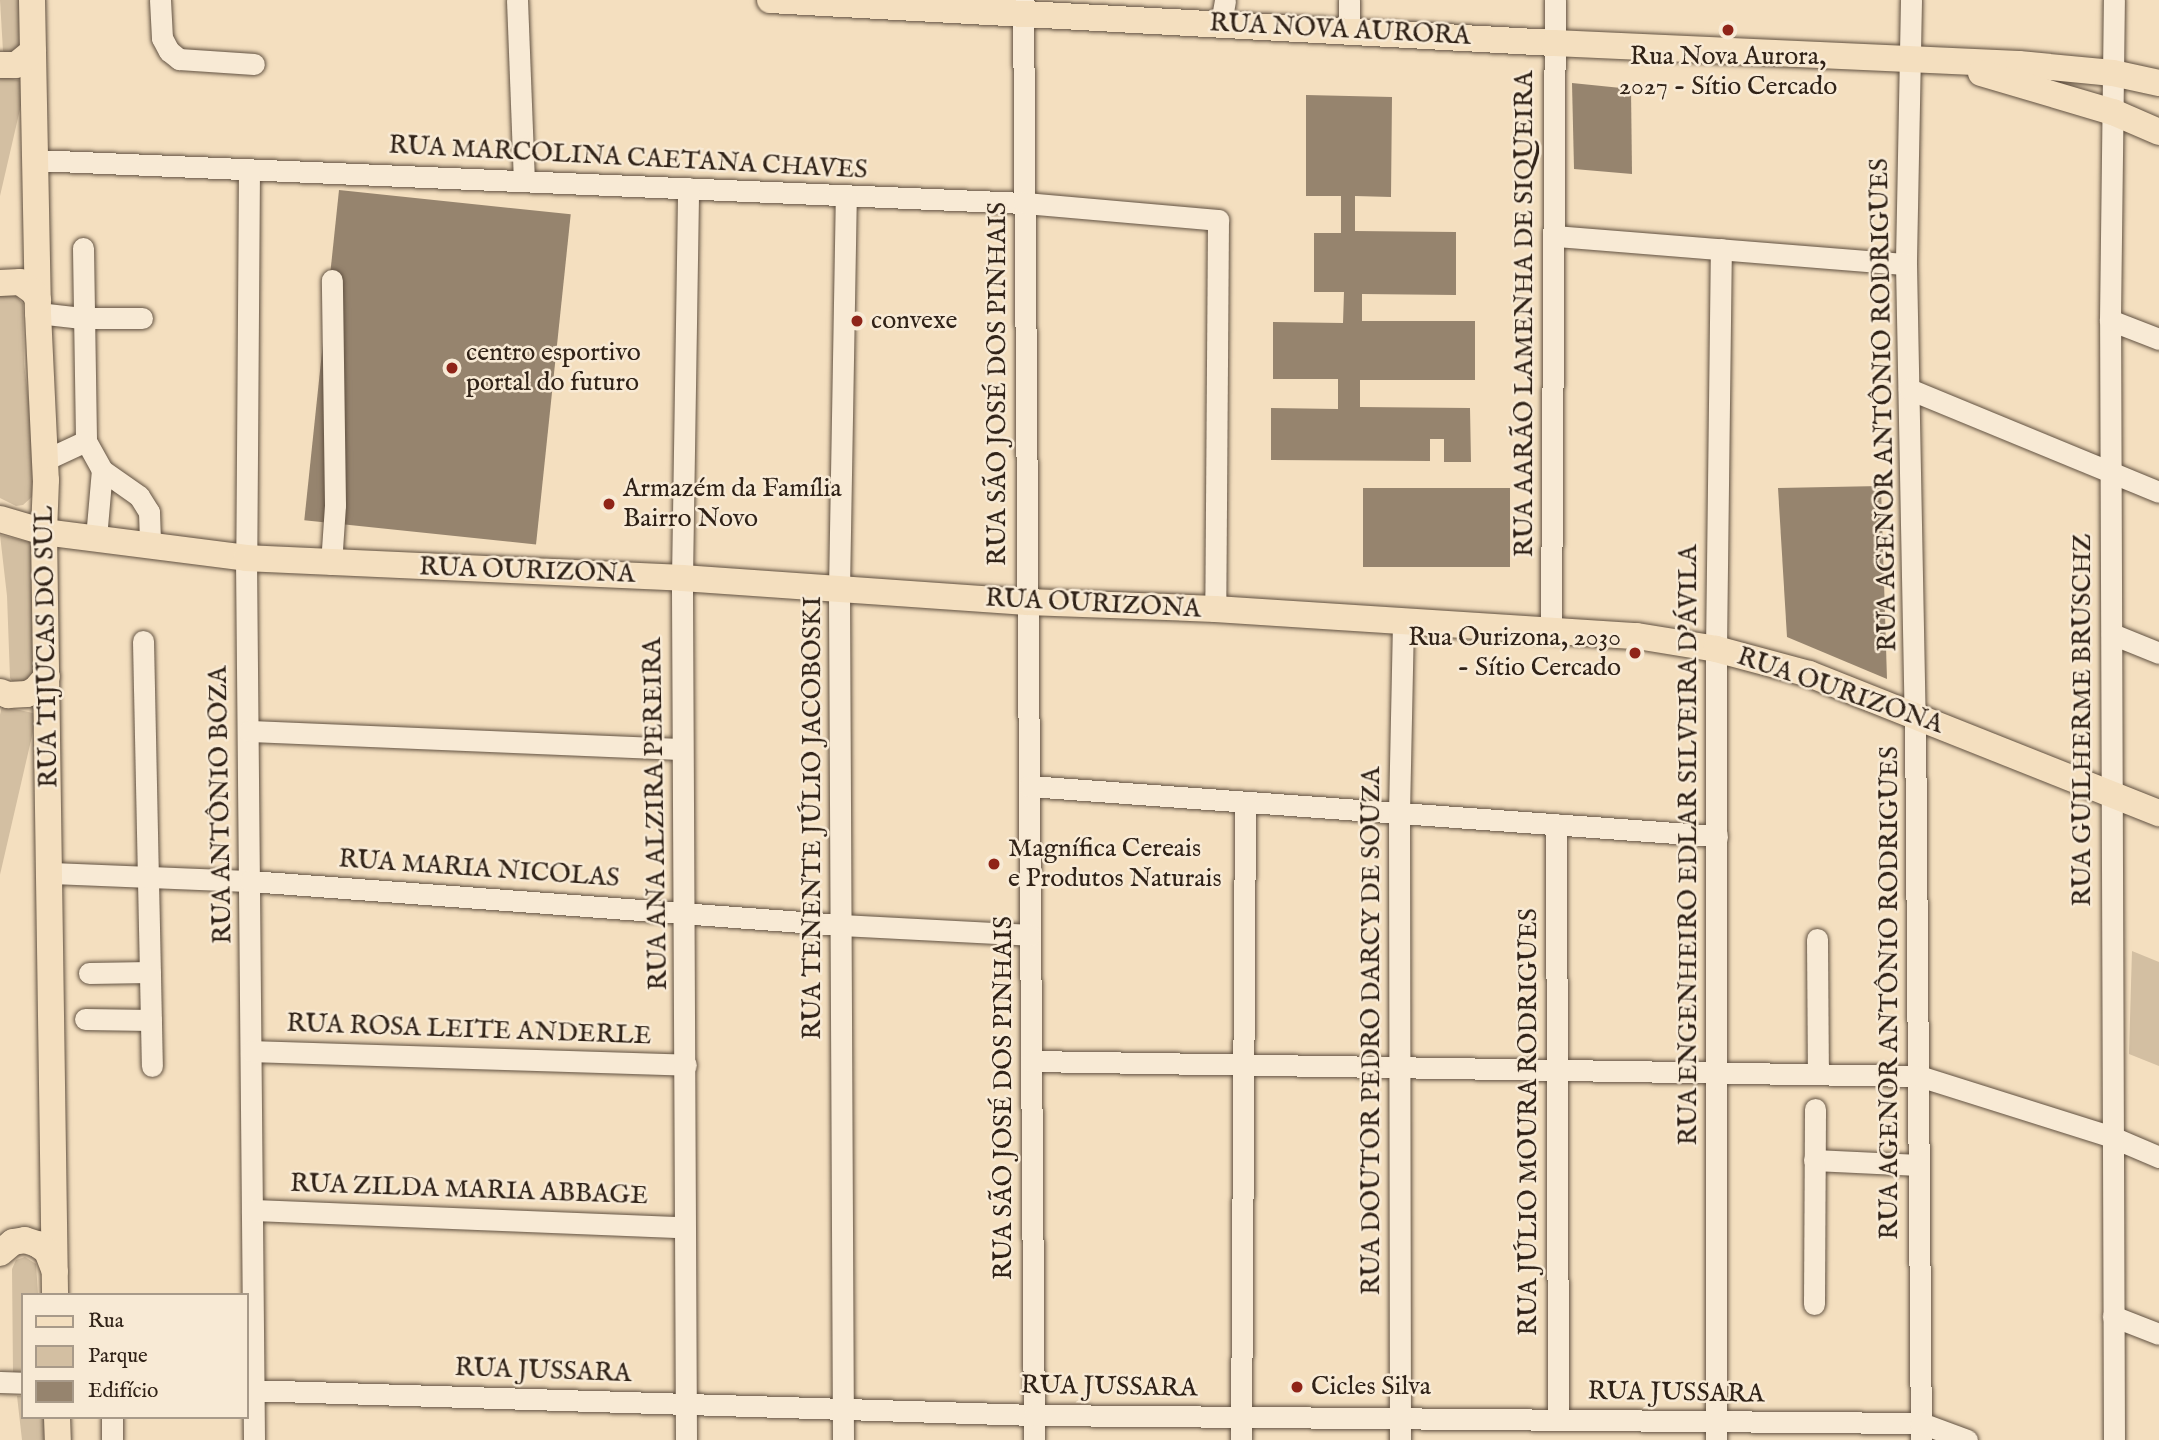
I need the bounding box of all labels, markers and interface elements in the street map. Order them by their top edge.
street label: RUA NOVA AURORA [1209,8,1471,52]
marker: Rua Nova Aurora, 2027 - Sítio Cercado [1720,22,1736,38]
place label: Rua Nova Aurora, 2027 - Sítio Cercado [1619,41,1837,102]
street label: RUA AARÃO LAMENHA DE SIQUEIRA [1509,71,1541,557]
street label: RUA MARCOLINA CAETANA CHAVES [388,130,868,186]
street label: RUA AGENOR ANTÔNIO RODRIGUES [1864,158,1904,652]
street label: RUA SÃO JOSÉ DOS PINHAIS [982,202,1014,566]
place label: convexe [871,305,957,337]
marker: convexe [849,313,865,329]
place label: centro esportivo portal do futuro [466,337,641,398]
marker: centro esportivo portal do futuro [444,360,460,376]
place label: Armazém da Família Bairro Novo [623,473,842,534]
marker: Armazém da Família Bairro Novo [601,496,617,512]
street label: RUA TIJUCAS DO SUL [29,506,65,788]
street label: RUA GUILHERME BRUSCHZ [2067,533,2099,907]
street label: RUA ENGENHEIRO EDLAR SILVEIRA D'ÁVILA [1673,544,1705,1146]
street label: RUA OURIZONA [419,552,635,590]
street label: RUA OURIZONA [984,583,1202,625]
street label: RUA TENENTE JÚLIO JACOBOSKI [797,596,829,1040]
place label: Rua Ourizona, 2030 - Sítio Cercado [1408,622,1621,684]
street label: RUA ANA ALZIRA PEREIRA [637,637,675,991]
street label: RUA OURIZONA [1733,641,1947,741]
marker: Rua Ourizona, 2030 - Sítio Cercado [1627,645,1643,661]
street label: RUA ANTÔNIO BOZA [203,666,239,944]
street label: RUA AGENOR ANTÔNIO RODRIGUES [1874,746,1906,1240]
street label: RUA DOUTOR PEDRO DARCY DE SOUZA [1356,767,1388,1295]
place label: Magnífica Cereais e Produtos Naturais [1008,833,1222,894]
street label: RUA MARIA NICOLAS [337,844,621,894]
marker: Magnífica Cereais e Produtos Naturais [986,856,1002,872]
street label: RUA JÚLIO MOURA RODRIGUES [1513,908,1545,1336]
street label: RUA SÃO JOSÉ DOS PINHAIS [988,916,1020,1280]
street label: RUA ROSA LEITE ANDERLE [286,1008,652,1052]
street label: RUA ZILDA MARIA ABBAGE [289,1168,649,1212]
legend [21,1293,248,1419]
text: Rua [88,1308,124,1335]
text: Parque [88,1343,148,1370]
street label: RUA JUSSARA [454,1352,632,1390]
street label: RUA JUSSARA [1020,1370,1198,1404]
place label: Cicles Silva [1311,1371,1431,1403]
street label: RUA JUSSARA [1587,1376,1765,1410]
text: Edifício [88,1378,158,1405]
marker: Cicles Silva [1289,1379,1305,1395]

